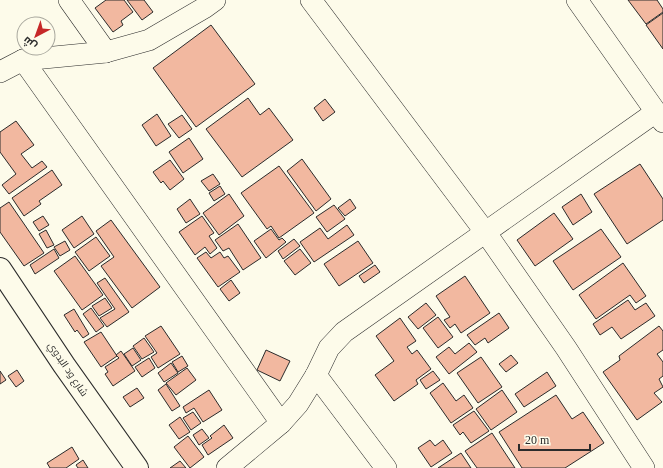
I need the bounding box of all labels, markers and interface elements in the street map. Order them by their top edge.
north arrow [16,16,56,56]
text: ش [20,34,39,53]
street label: شارع ود البدوي [44,340,90,399]
scale bar [519,426,590,452]
text: 20 m [525,433,550,447]

